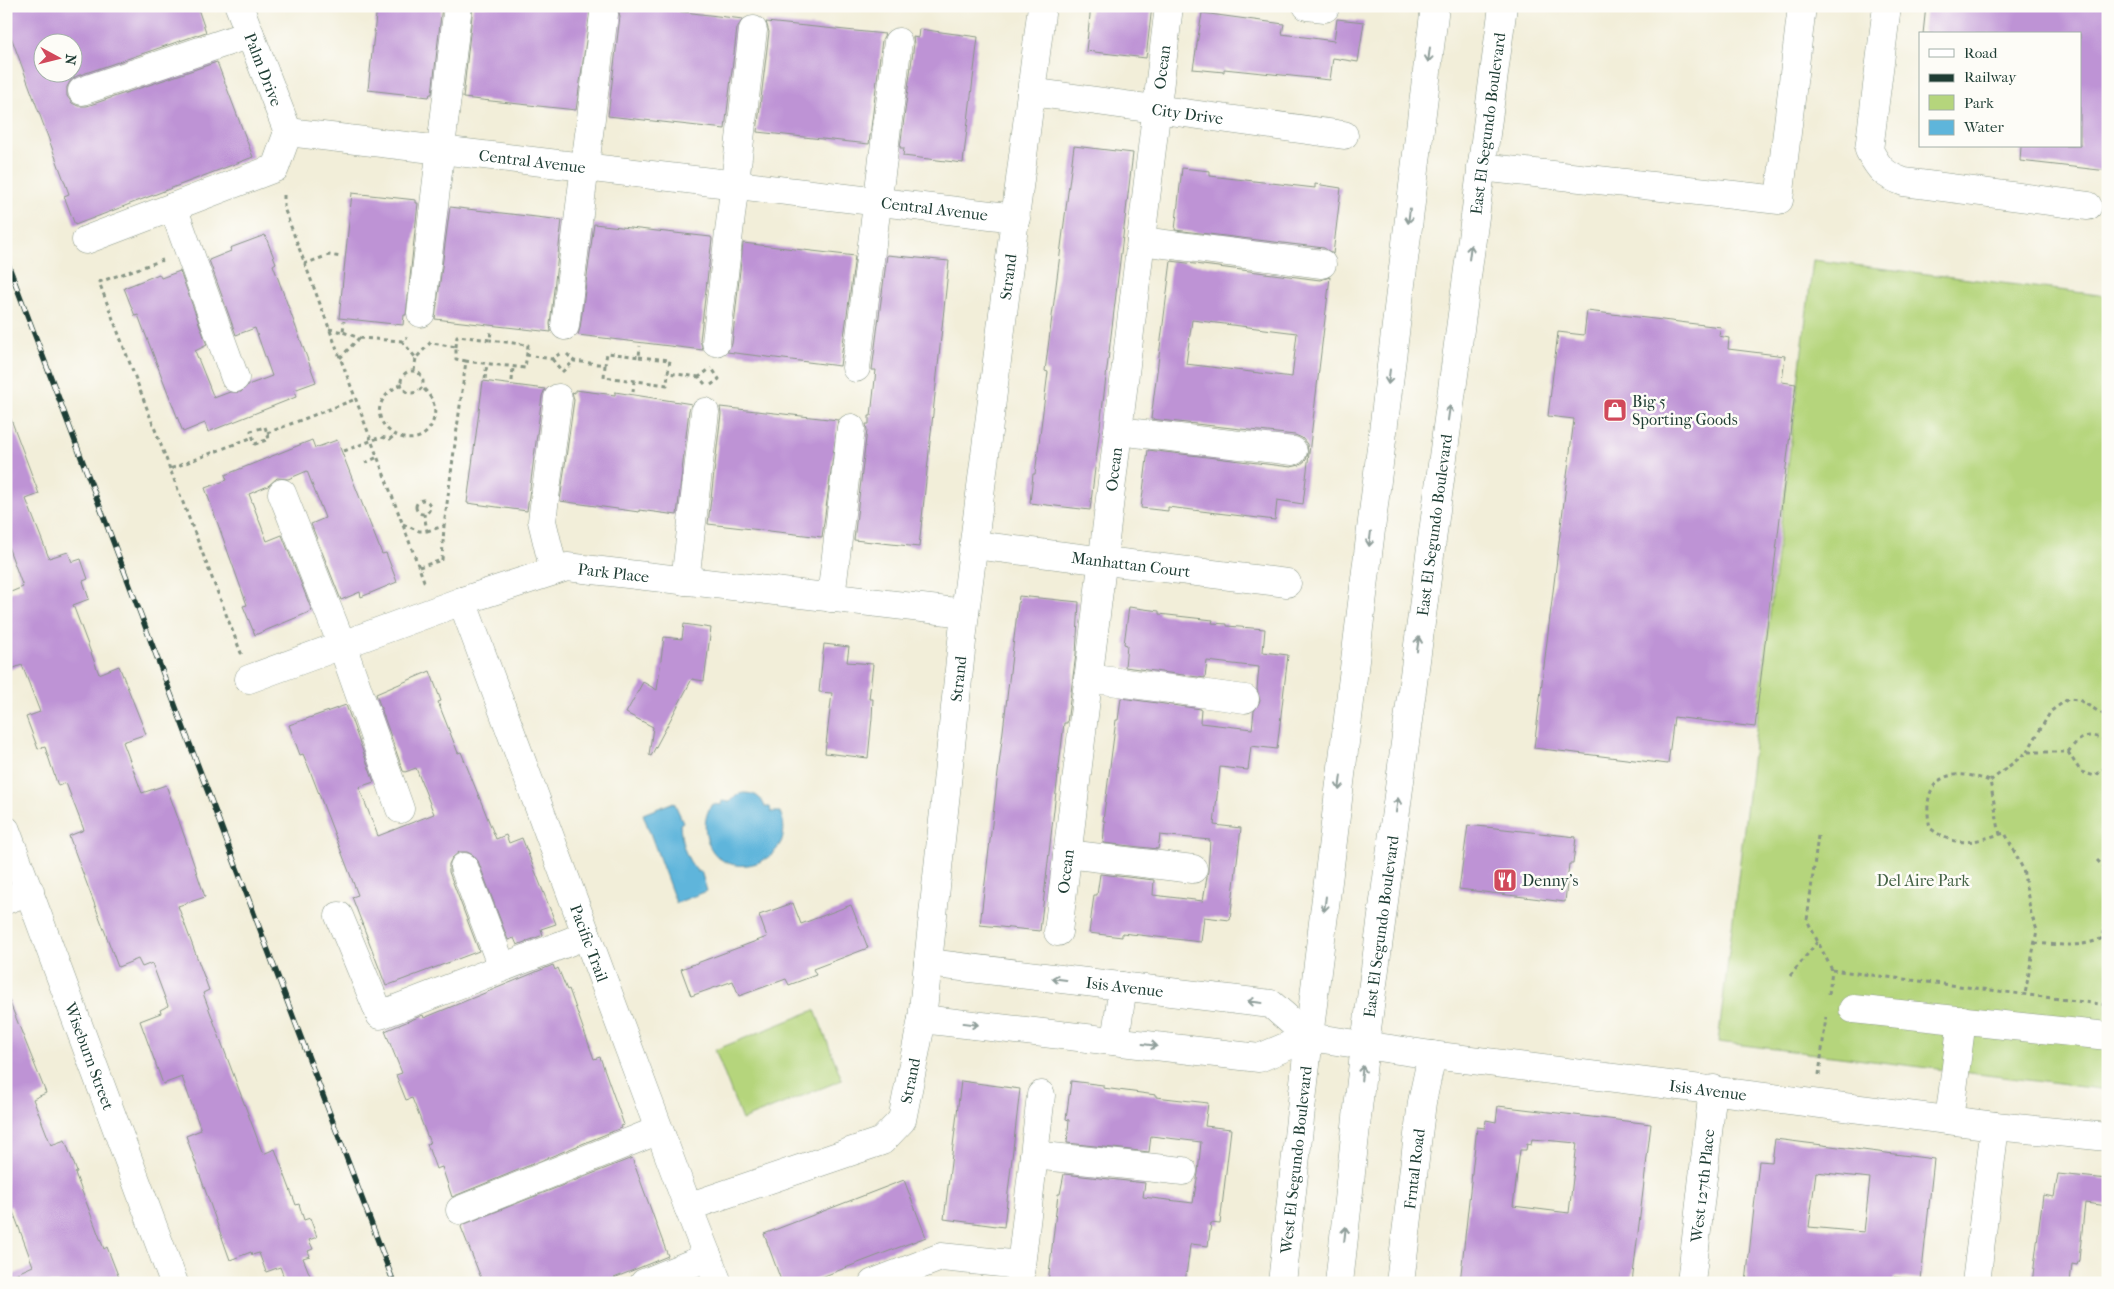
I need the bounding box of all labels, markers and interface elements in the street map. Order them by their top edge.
street label: Palm Drive [241,30,287,109]
street label: East El Segundo Boulevard [1466,31,1509,216]
north arrow [32,32,82,82]
legend [1919,32,2082,148]
street label: Ocean [1150,43,1174,90]
text: Road [1964,44,1998,62]
one-way arrow [1424,46,1434,62]
text: N [61,53,79,66]
text: Railway [1964,68,2017,86]
text: Park [1964,94,1994,112]
street label: City Drive [1151,99,1225,128]
text: Water [1963,118,2004,136]
street label: Central Avenue [478,145,587,177]
street label: Central Avenue [880,193,989,224]
one-way arrow [1404,208,1414,224]
one-way arrow [1465,245,1475,261]
street label: Strand [995,252,1020,301]
one-way arrow [1384,369,1394,385]
place label: Big 5 Sporting Goods [1632,392,1738,429]
shop icon: Big 5 Sporting Goods [1602,397,1628,423]
one-way arrow [1444,406,1454,422]
street label: East El Segundo Boulevard [1412,432,1456,617]
street label: Ocean [1101,445,1126,492]
one-way arrow [1365,530,1375,546]
street label: Manhattan Court [1070,547,1192,581]
street label: Park Place [577,559,650,586]
one-way arrow [1413,636,1423,652]
street label: Strand [946,655,970,703]
one-way arrow [1335,775,1345,791]
one-way arrow [1392,797,1402,813]
street label: East El Segundo Boulevard [1359,834,1402,1019]
street label: Ocean [1053,848,1077,895]
restaurant icon: Denny's [1492,867,1518,893]
place label: Denny's [1522,871,1578,890]
park label: Del Aire Park [1877,871,1970,890]
one-way arrow [1320,895,1330,911]
street label: Pacific Trail [566,902,613,985]
street label: Isis Avenue [1085,972,1164,1001]
one-way arrow [1051,974,1067,984]
one-way arrow [1247,997,1263,1007]
street label: Wiseburn Street [61,999,119,1113]
one-way arrow [962,1019,978,1029]
one-way arrow [1141,1040,1157,1050]
street label: Strand [896,1056,924,1105]
street label: West El Segundo Boulevard [1276,1065,1315,1256]
one-way arrow [1357,1065,1367,1081]
street label: Isis Avenue [1668,1076,1748,1104]
street label: Frntal Road [1400,1127,1428,1210]
street label: West 127th Place [1686,1128,1718,1244]
one-way arrow [1340,1227,1349,1243]

